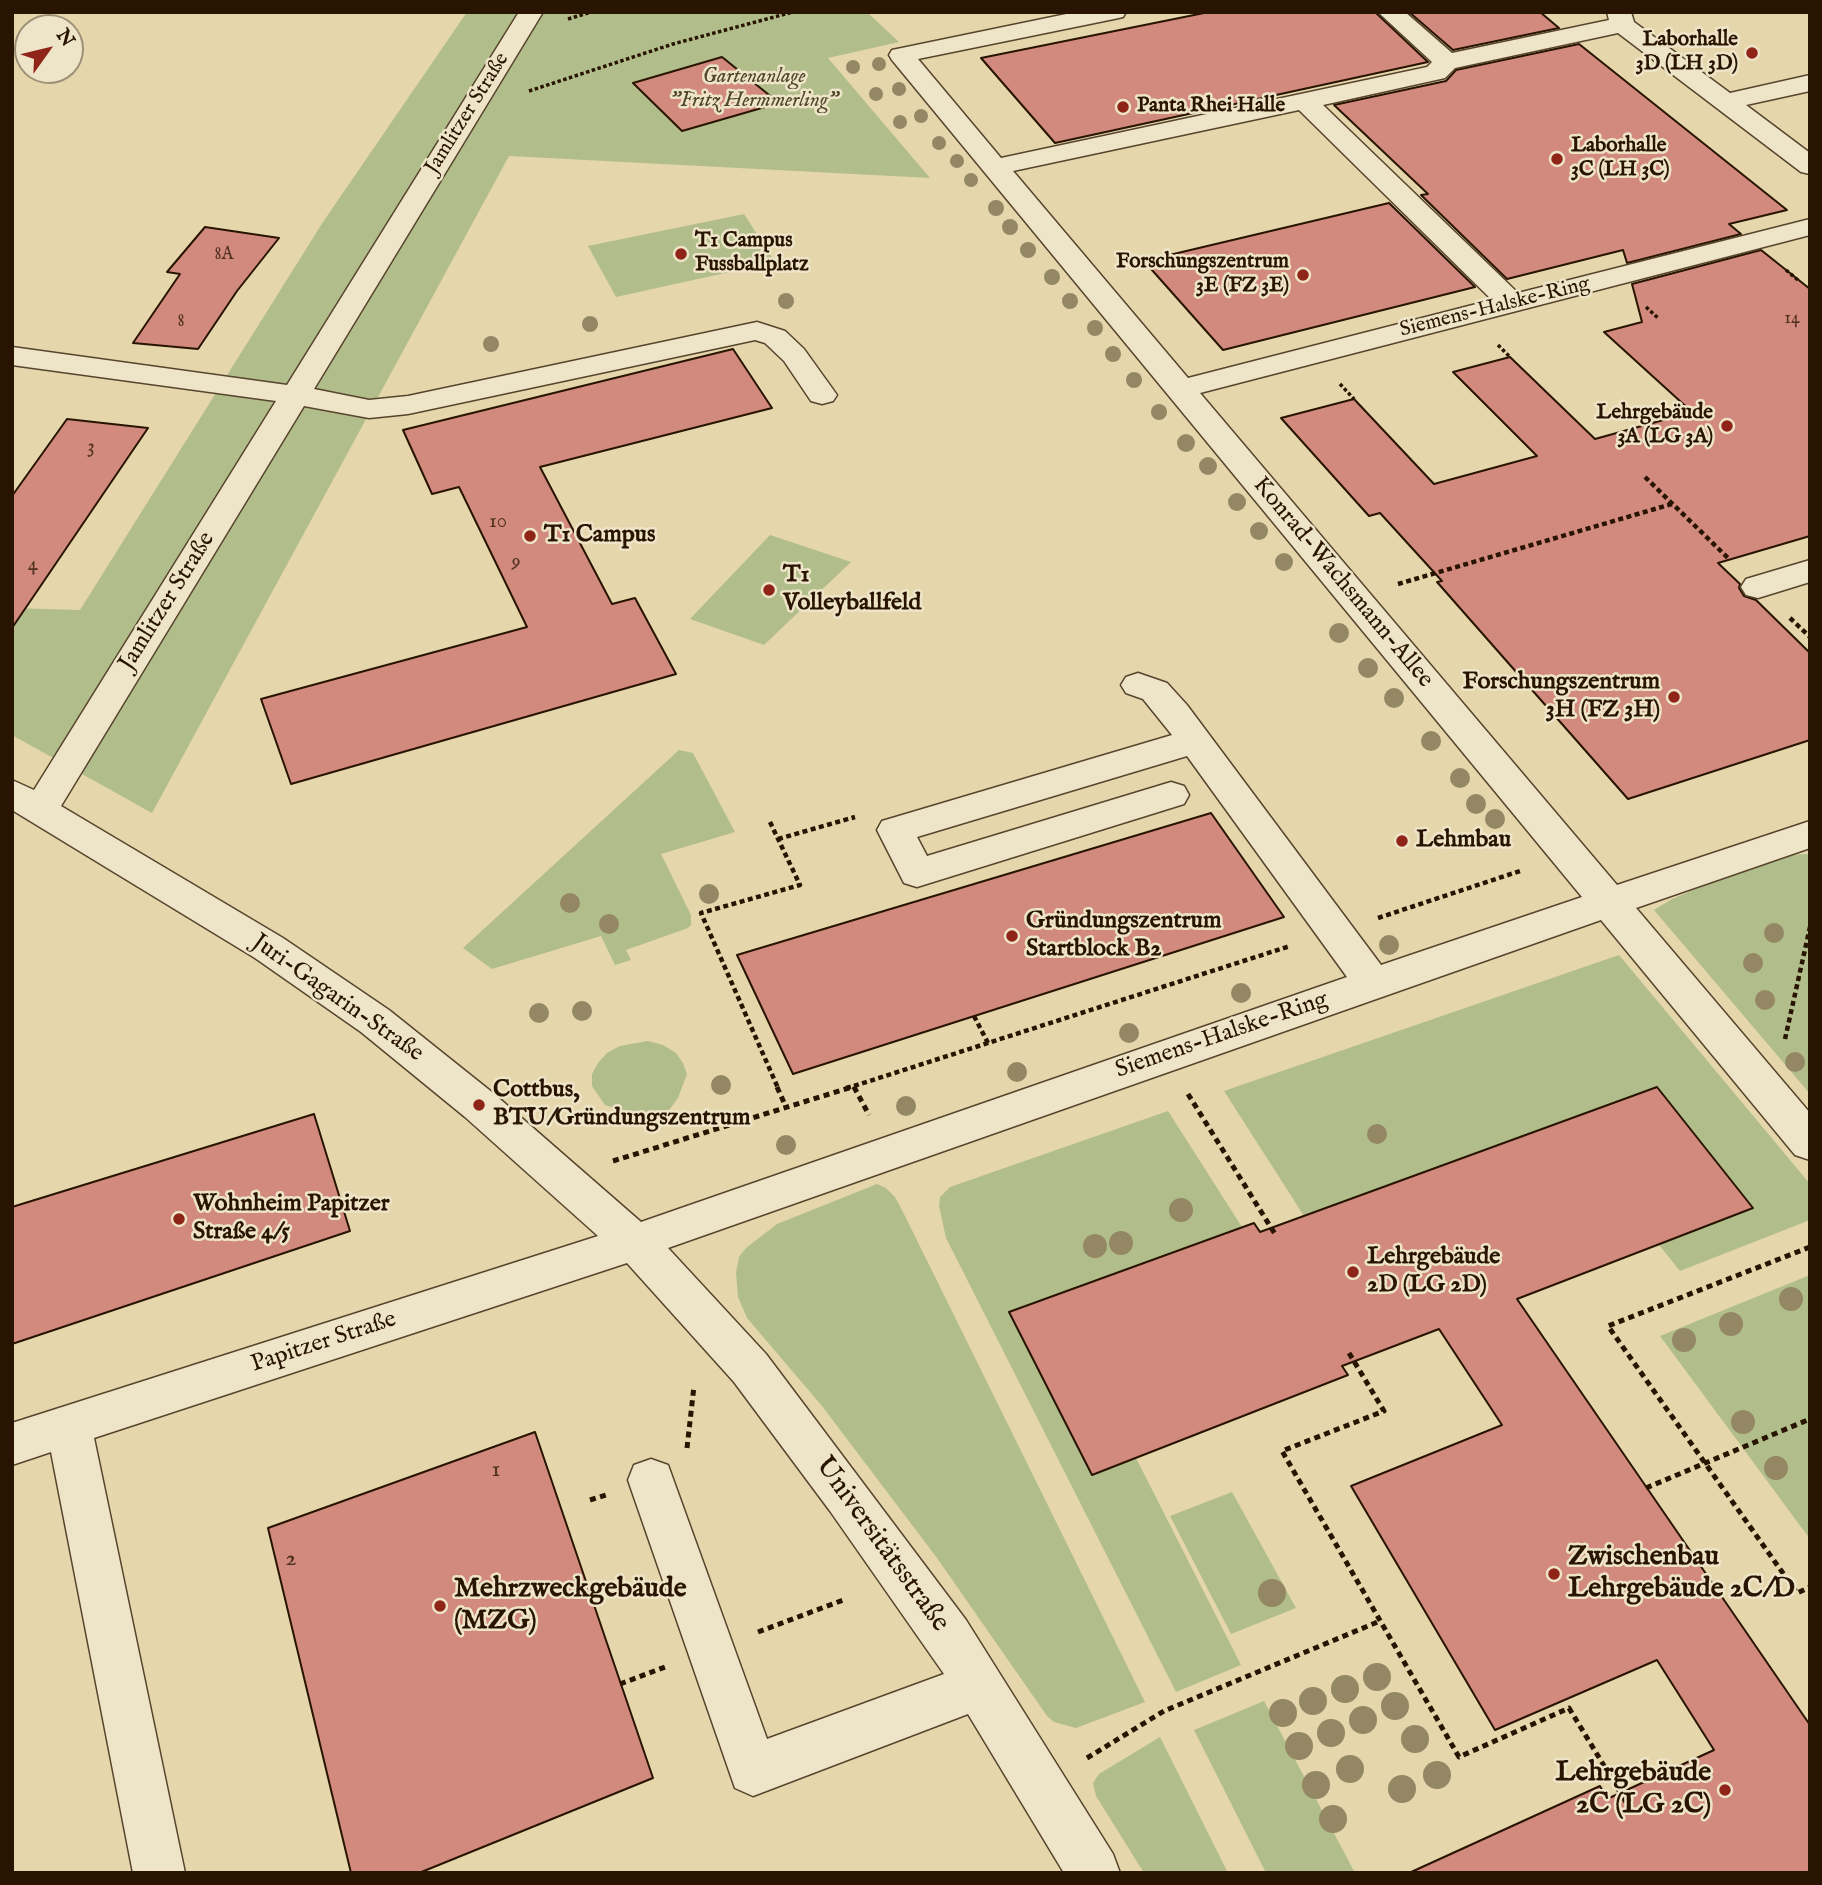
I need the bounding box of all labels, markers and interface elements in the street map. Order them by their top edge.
north arrow [14,14,84,84]
text: N [50,25,79,52]
place label: Laborhalle 3D (LH 3D) [1636,28,1738,78]
marker: Laborhalle 3D (LH 3D) [1744,45,1760,61]
street label: Jamlitzer Straße [421,49,515,179]
park label: Gartenanlage "Fritz Hermmerling" [670,65,838,115]
place label: Panta Rhei Halle [1137,94,1285,120]
marker: Panta Rhei Halle [1115,99,1131,115]
place label: Laborhalle 3C (LH 3C) [1571,134,1670,184]
marker: Laborhalle 3C (LH 3C) [1549,151,1565,167]
place label: T1 Campus Fussballplatz [695,229,809,279]
house number: 8A [214,244,234,266]
marker: T1 Campus Fussballplatz [673,246,689,262]
place label: Forschungszentrum 3E (FZ 3E) [1116,250,1289,300]
marker: Forschungszentrum 3E (FZ 3E) [1295,267,1311,283]
street label: Siemens-Halske-Ring [1397,272,1593,344]
house number: 14 [1784,308,1800,330]
house number: 8 [177,311,185,333]
place label: Lehrgebäude 3A (LG 3A) [1596,401,1713,451]
marker: Lehrgebäude 3A (LG 3A) [1719,418,1735,434]
house number: 3 [87,435,95,461]
street label: Konrad-Wachsmann-Allee [1245,472,1439,694]
house number: 10 [489,510,507,536]
place label: T1 Campus [544,522,655,550]
street label: Jamlitzer Straße [114,527,222,677]
marker: T1 Campus [522,528,538,544]
house number: 9 [511,550,521,576]
house number: 4 [28,553,38,579]
place label: T1 Volleyballfeld [783,562,921,618]
marker: T1 Volleyballfeld [761,582,777,598]
place label: Forschungszentrum 3H (FZ 3H) [1462,669,1660,725]
marker: Forschungszentrum 3H (FZ 3H) [1666,689,1682,705]
place label: Lehmbau [1416,827,1511,855]
marker: Lehmbau [1394,833,1410,849]
place label: Gründungszentrum Startblock B2 [1026,908,1221,964]
marker: Gründungszentrum Startblock B2 [1004,928,1020,944]
street label: Juri-Gagarin-Straße [246,929,428,1069]
street label: Siemens-Halske-Ring [1112,986,1332,1086]
place label: Cottbus, BTU/Gründungszentrum [493,1077,750,1133]
marker: Cottbus, BTU/Gründungszentrum [471,1097,487,1113]
place label: Wohnheim Papitzer Straße 4/5 [193,1191,389,1247]
marker: Wohnheim Papitzer Straße 4/5 [171,1211,187,1227]
place label: Lehrgebäude 2D (LG 2D) [1367,1244,1500,1300]
marker: Lehrgebäude 2D (LG 2D) [1345,1264,1361,1280]
street label: Papitzer Straße [248,1306,400,1380]
street label: Universitätsstraße [806,1451,956,1639]
house number: 1 [492,1457,500,1485]
place label: Zwischenbau Lehrgebäude 2C/D [1568,1541,1795,1607]
house number: 2 [285,1546,297,1574]
marker: Zwischenbau Lehrgebäude 2C/D [1546,1566,1562,1582]
place label: Mehrzweckgebäude (MZG) [454,1573,687,1639]
marker: Mehrzweckgebäude (MZG) [432,1598,448,1614]
place label: Lehrgebäude 2C (LG 2C) [1555,1757,1711,1823]
marker: Lehrgebäude 2C (LG 2C) [1717,1782,1733,1798]

